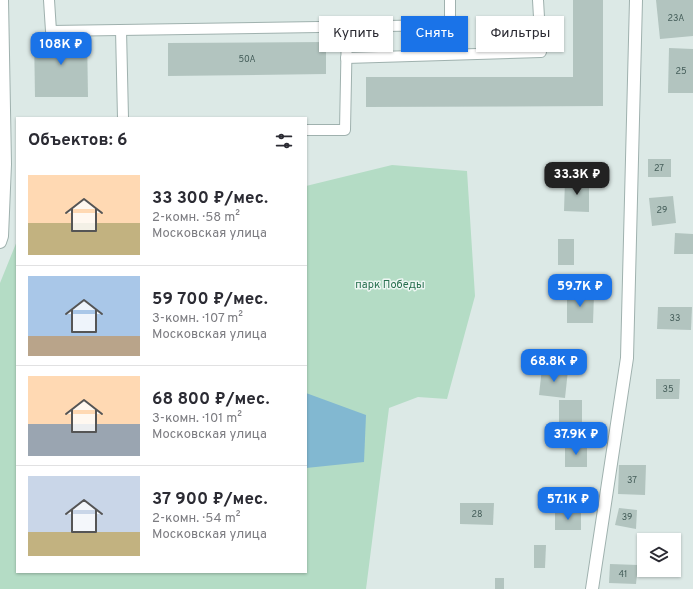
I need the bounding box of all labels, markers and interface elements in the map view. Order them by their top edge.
house number: 23А [668,13,684,24]
chip: Купить [319,16,393,52]
chip: Снять [401,16,468,52]
chip: Фильтры [476,16,564,52]
pin: 108K ₽ [28,32,94,66]
text: 108K ₽ [40,37,82,53]
house number: 50А [238,54,256,65]
house number: 25 [675,66,687,77]
text: Объектов: 6 [28,130,128,152]
icon: filters [273,130,295,152]
pin: 33.3K ₽ [540,162,614,196]
house number: 27 [654,163,664,174]
text: 33.3K ₽ [553,167,601,183]
text: 33 300 ₽/мес. [152,188,268,210]
icon: home [60,191,108,239]
house number: 29 [657,205,667,216]
text: 2-комн. · 58 m² [152,210,240,226]
text: Московская улица [152,226,267,242]
pin: 59.7K ₽ [543,274,617,308]
park label: парк Победы [355,278,425,292]
text: 59.7K ₽ [557,279,603,295]
text: 59 700 ₽/мес. [152,289,268,311]
icon: home [60,292,108,340]
text: 3-комн. · 107 m² [152,311,243,327]
house number: 33 [670,313,680,324]
text: Московская улица [152,327,267,343]
pin: 68.8K ₽ [517,349,591,383]
text: 68.8K ₽ [530,354,578,370]
house number: 35 [662,384,674,395]
text: 68 800 ₽/мес. [152,389,270,411]
icon: home [60,392,108,440]
text: 3-комн. · 101 m² [152,411,242,427]
pin: 37.9K ₽ [539,422,613,456]
text: Московская улица [152,427,267,443]
text: 37.9K ₽ [553,427,599,443]
house number: 37 [627,475,637,486]
pin: 57.1K ₽ [531,487,605,521]
text: 37 900 ₽/мес. [152,489,268,511]
icon: home [60,492,108,540]
text: 57.1K ₽ [547,492,589,508]
house number: 28 [471,509,483,520]
text: 2-комн. · 54 m² [152,511,240,527]
house number: 39 [622,512,632,523]
text: Московская улица [152,527,267,543]
map controls [637,533,681,577]
button: layers [637,533,681,577]
house number: 41 [619,569,627,580]

